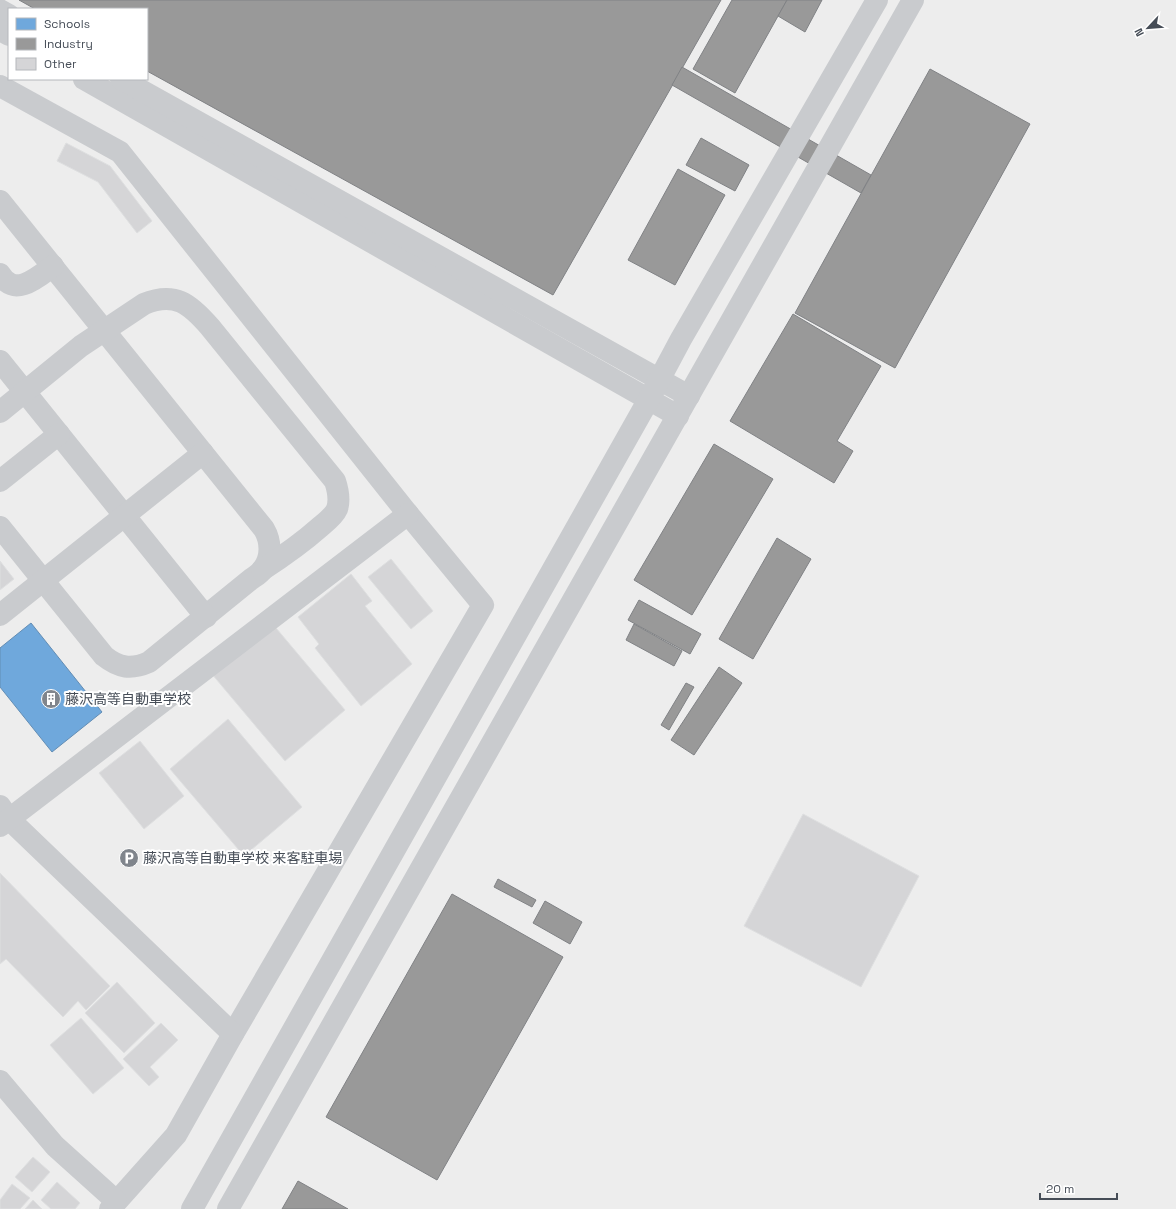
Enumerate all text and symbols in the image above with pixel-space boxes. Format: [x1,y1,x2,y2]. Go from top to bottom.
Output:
legend [8,8,148,80]
north arrow [1128,8,1168,48]
text: Schools [44,16,90,32]
text: N [1131,26,1147,39]
text: Industry [44,36,93,52]
text: Other [44,56,77,72]
building icon: 藤沢高等自動車学校 [40,688,62,710]
place label: 藤沢高等自動車学校 [65,690,191,708]
parking icon: 藤沢高等自動車学校 来客駐車場 [118,847,140,869]
place label: 藤沢高等自動車学校 来客駐車場 [143,849,343,867]
scale bar [1040,1175,1117,1201]
text: 20 m [1046,1181,1074,1197]

